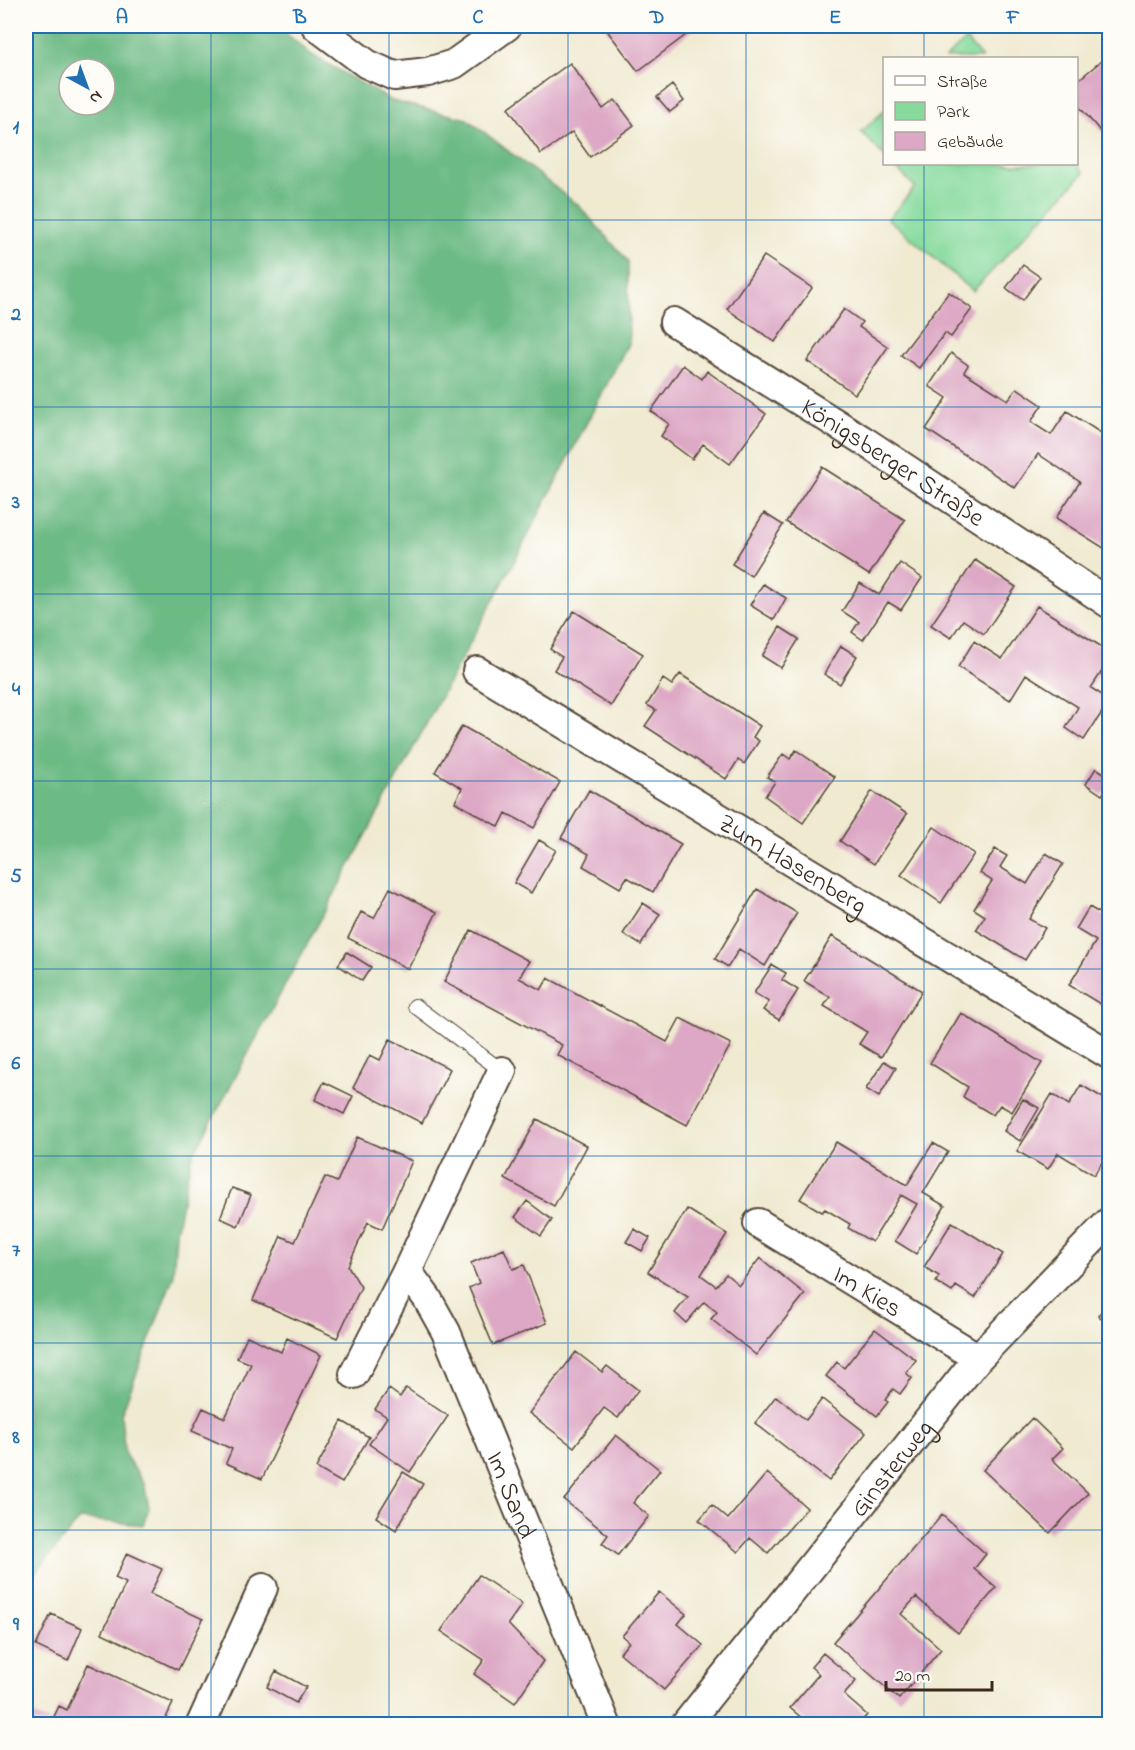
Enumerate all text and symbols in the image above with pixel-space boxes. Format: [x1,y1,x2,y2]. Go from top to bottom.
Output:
text: A [116,4,128,33]
text: B [292,4,307,33]
text: C [473,4,484,33]
text: D [649,4,664,33]
text: E [829,4,841,33]
text: F [1006,4,1020,33]
north arrow [57,57,117,117]
legend [883,57,1078,165]
text: Straße [937,70,988,96]
text: N [83,84,107,110]
text: Park [937,100,970,126]
text: 1 [13,114,20,143]
text: Gebäude [937,130,1004,156]
text: 2 [10,301,21,330]
street label: Königsberger Straße [792,390,992,538]
text: 3 [11,489,20,518]
text: 4 [12,676,21,705]
street label: Zum Hasenberg [710,806,874,925]
text: 5 [10,863,22,892]
text: 6 [12,1050,21,1079]
text: 7 [12,1237,21,1266]
street label: Im Kies [824,1257,908,1329]
street label: Ginsterweg [842,1412,944,1527]
text: 8 [11,1424,20,1453]
street label: Im Sand [475,1446,544,1545]
text: 9 [12,1611,20,1640]
scale bar [886,1654,992,1692]
text: 20 m [895,1664,930,1690]

